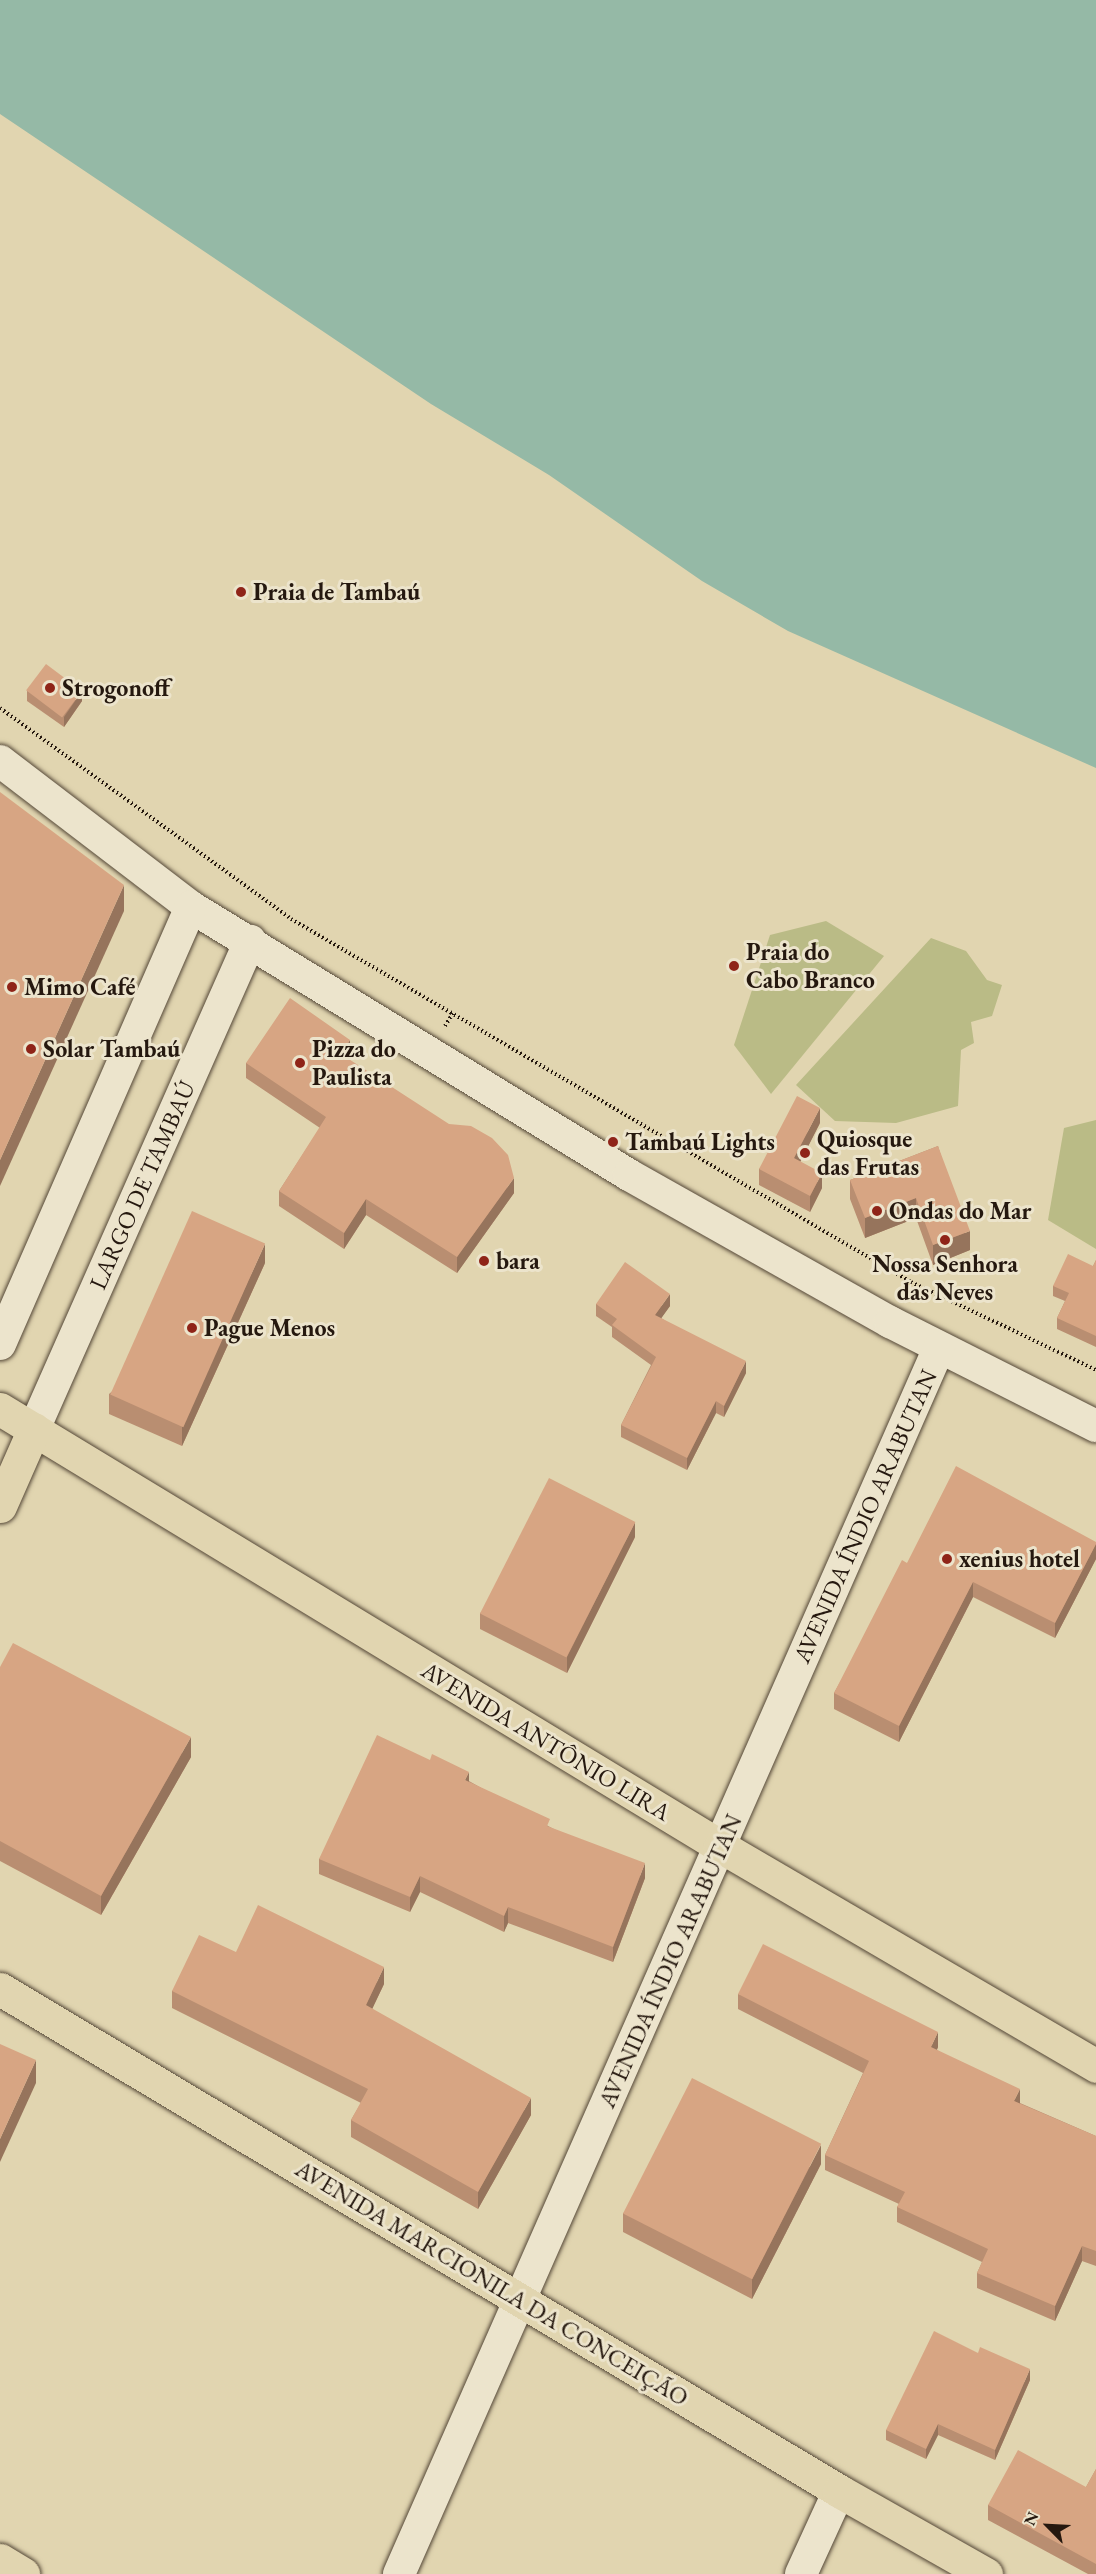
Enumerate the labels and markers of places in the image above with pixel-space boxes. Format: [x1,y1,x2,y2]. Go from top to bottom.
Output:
place label: Praia de Tambaú [253,578,420,606]
marker: Praia de Tambaú [234,585,248,599]
place label: Strogonoff [62,674,170,702]
marker: Strogonoff [43,681,57,695]
place label: Praia do Cabo Branco [746,938,875,994]
marker: Praia do Cabo Branco [727,959,741,973]
place label: Mimo Café [24,973,135,1001]
marker: Mimo Café [5,980,19,994]
place label: Solar Tambaú [43,1035,180,1063]
place label: Pizza do Paulista [312,1035,396,1091]
marker: Solar Tambaú [24,1042,38,1056]
marker: Pizza do Paulista [293,1056,307,1070]
place label: Quiosque das Frutas [817,1125,919,1181]
place label: Tambaú Lights [625,1128,775,1156]
marker: Tambaú Lights [606,1135,620,1149]
marker: Quiosque das Frutas [798,1146,812,1160]
place label: Ondas do Mar [889,1197,1032,1225]
marker: Ondas do Mar [870,1204,884,1218]
marker: Nossa Senhora das Neves [938,1233,952,1247]
place label: bara [496,1247,540,1275]
place label: Nossa Senhora das Neves [872,1250,1018,1306]
marker: bara [477,1254,491,1268]
place label: Pague Menos [204,1314,335,1342]
marker: Pague Menos [185,1321,199,1335]
place label: xenius hotel [959,1545,1080,1573]
marker: xenius hotel [940,1552,954,1566]

